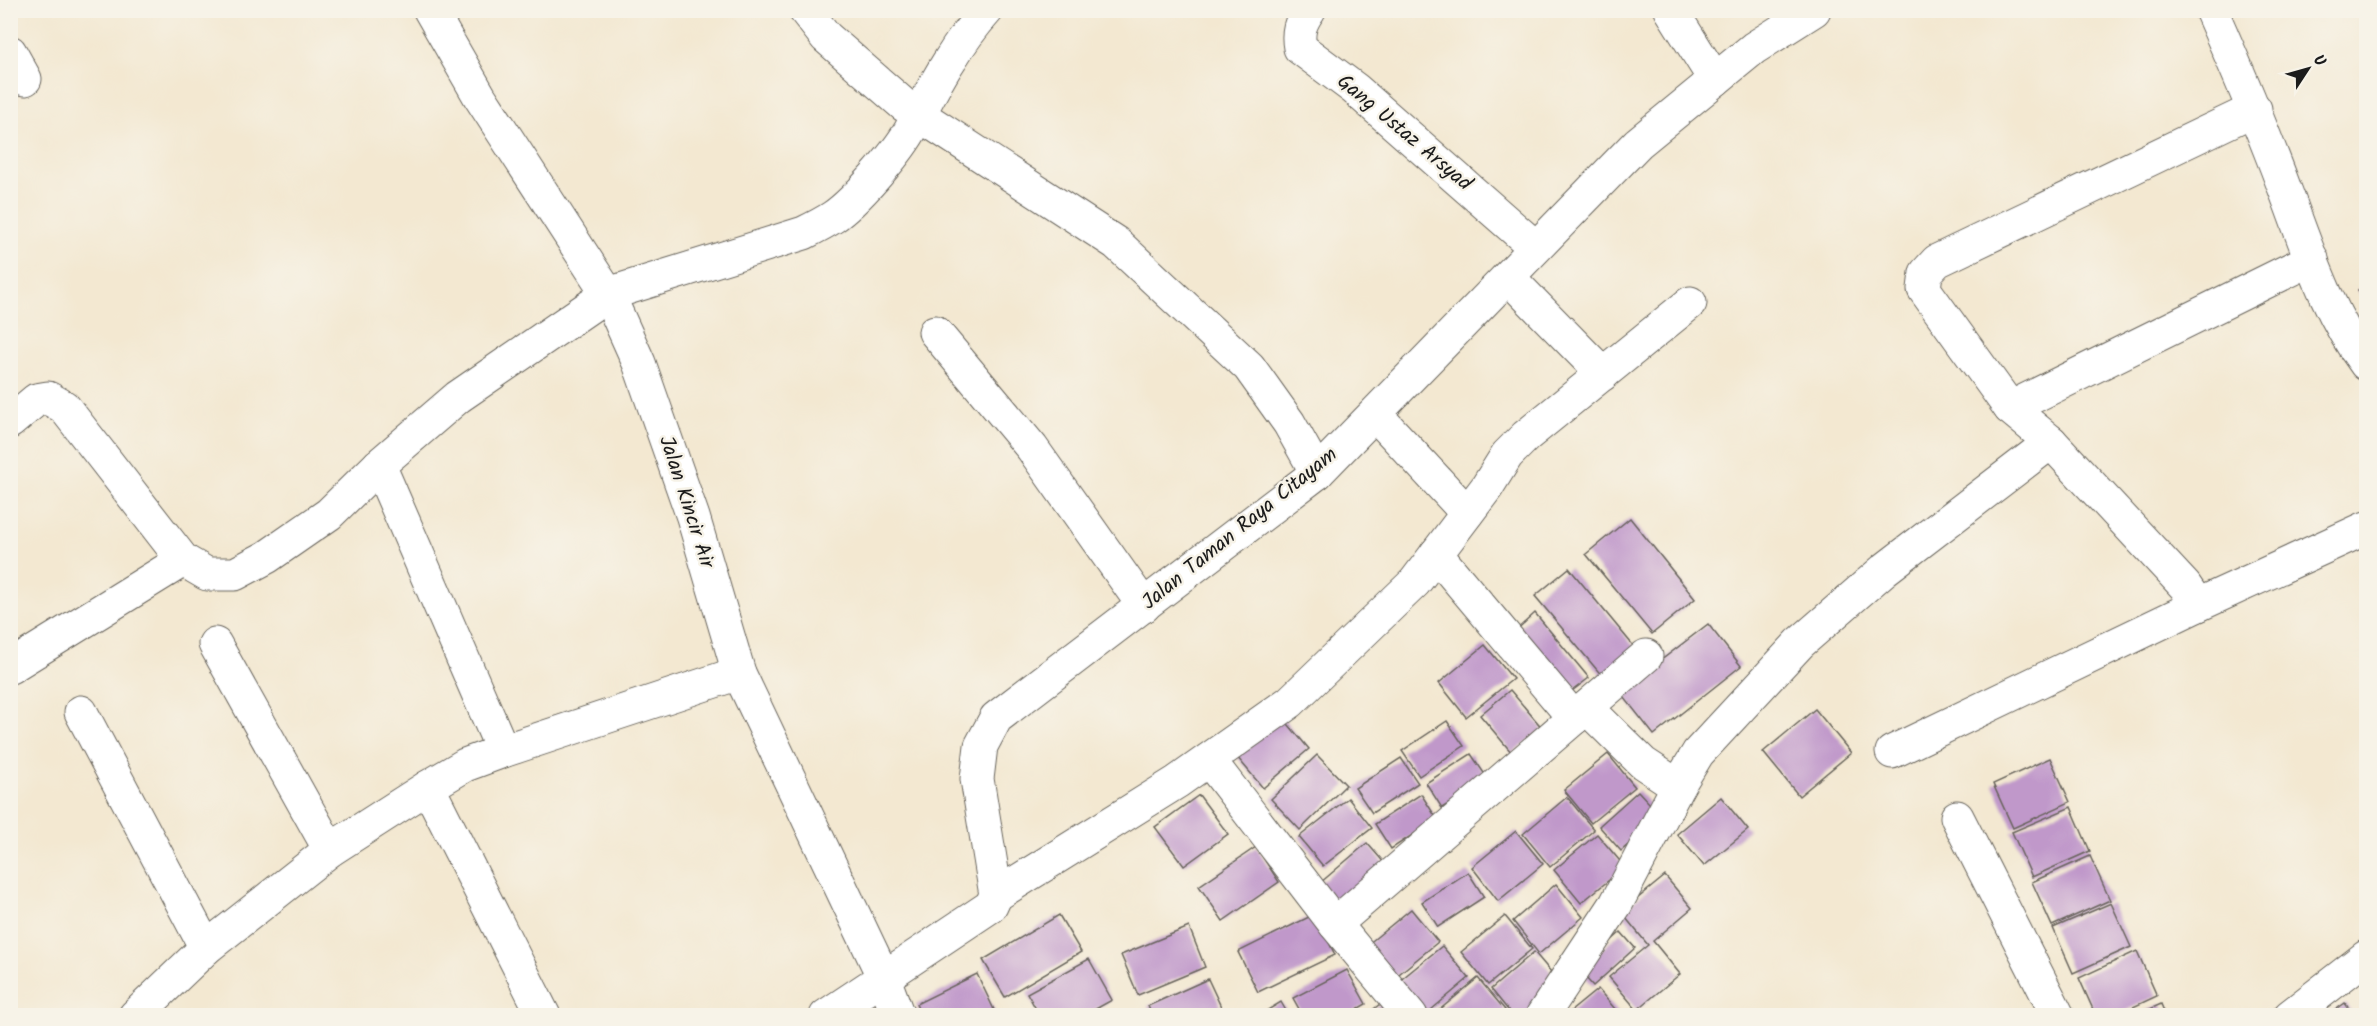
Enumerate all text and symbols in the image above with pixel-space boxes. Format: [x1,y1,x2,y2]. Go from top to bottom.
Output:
north arrow [2278,39,2338,99]
text: U [2306,50,2332,73]
street label: Gang Ustaz Arsyad [1329,66,1479,200]
street label: Jalan Kincir Air [649,432,723,573]
street label: Jalan Taman Raya Citayam [1135,439,1345,619]

